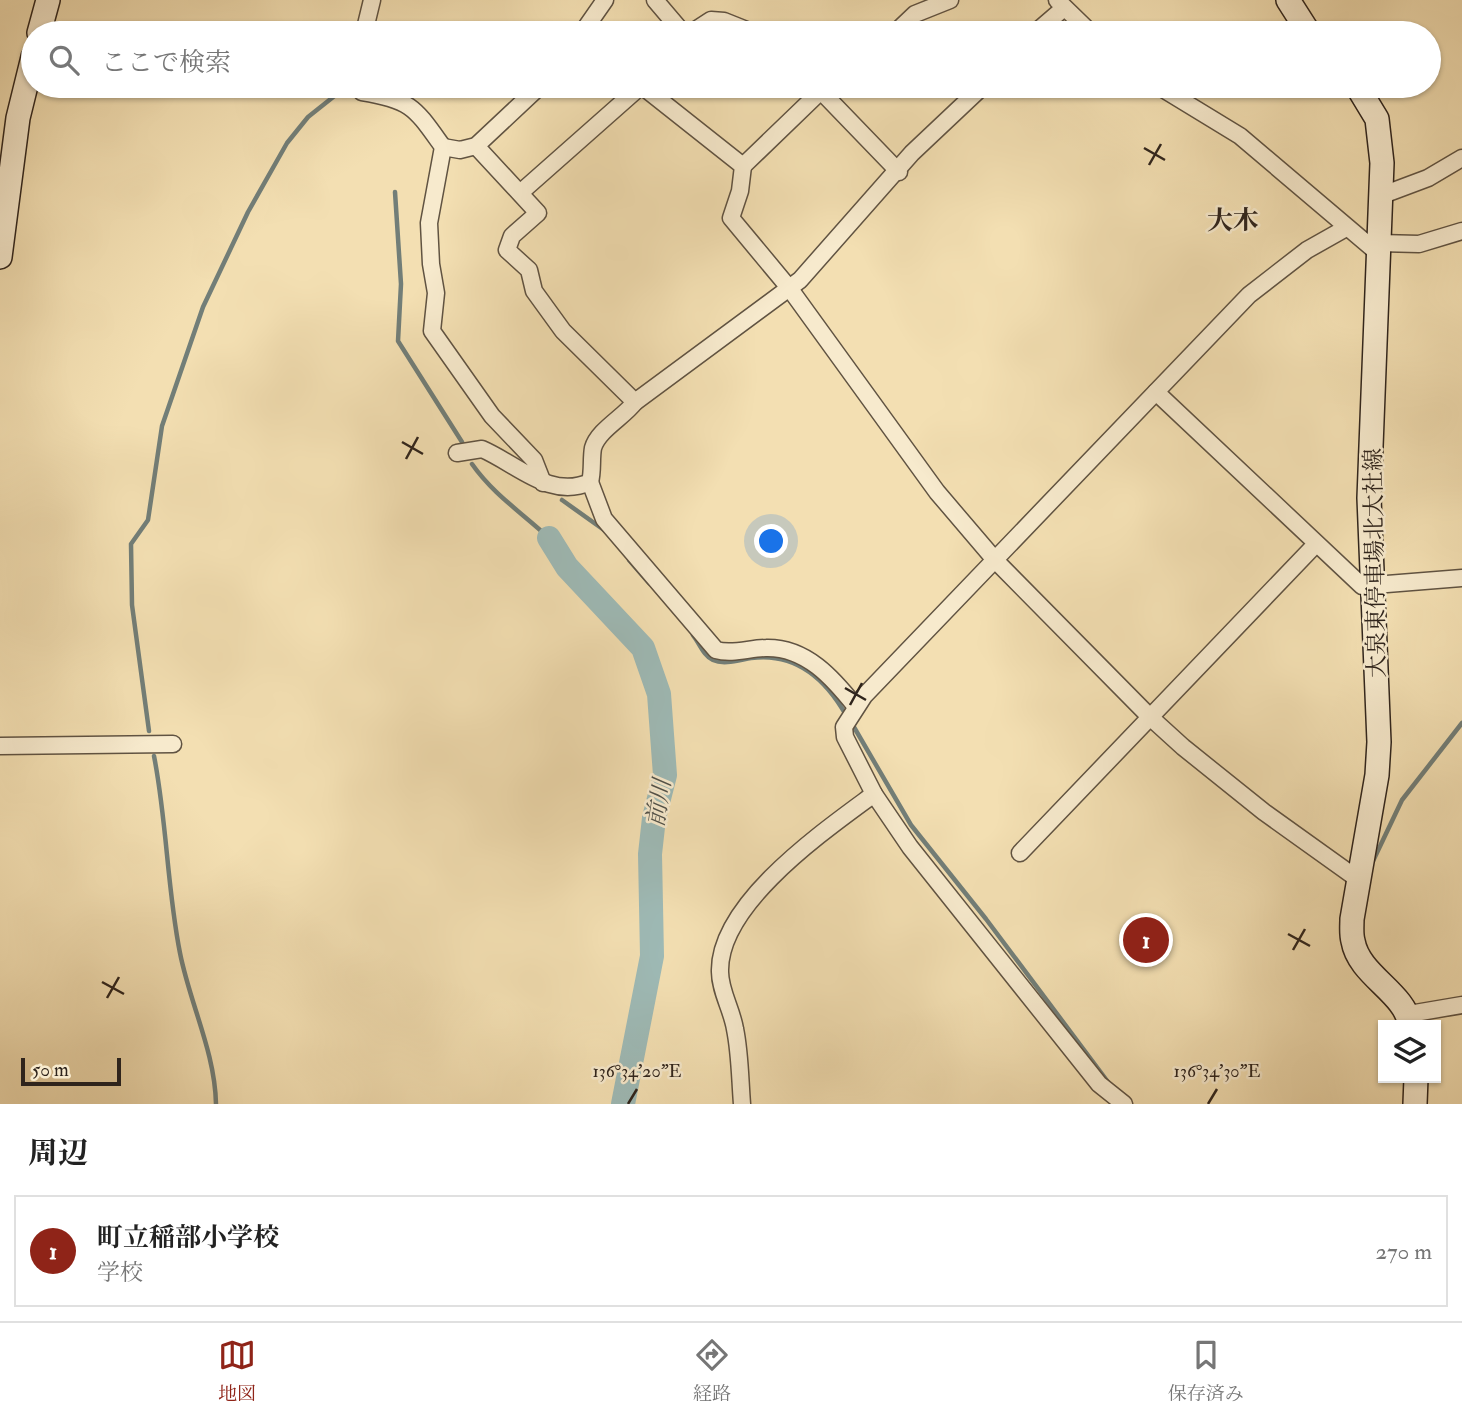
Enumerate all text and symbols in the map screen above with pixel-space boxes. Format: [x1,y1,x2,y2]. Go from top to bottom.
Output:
search box [21,21,1441,98]
icon: search [45,41,83,79]
text: ここで検索 [101,47,231,79]
district label: 大木 [1207,205,1259,237]
street label: 大泉東停車場北大社線 [1358,448,1392,678]
your location [754,524,788,558]
water label: 前川 [640,774,679,829]
pin: 1 [1123,914,1169,966]
map controls [1378,1020,1441,1083]
button: layers [1378,1020,1441,1083]
scale bar [21,1055,121,1087]
text: 50 m [32,1058,69,1082]
text: 136°34'20"E [592,1060,682,1083]
text: 136°34'30"E [1174,1060,1260,1083]
text: 周辺 [28,1135,88,1172]
text: 町立稲部小学校 [97,1222,279,1254]
text: 1 [49,1237,57,1266]
text: 270 m [1375,1237,1432,1266]
text: 学校 [97,1258,143,1287]
tab: 地図 [218,1336,256,1406]
tab: 経路 [693,1336,731,1406]
tab: 保存済み [1168,1336,1244,1406]

